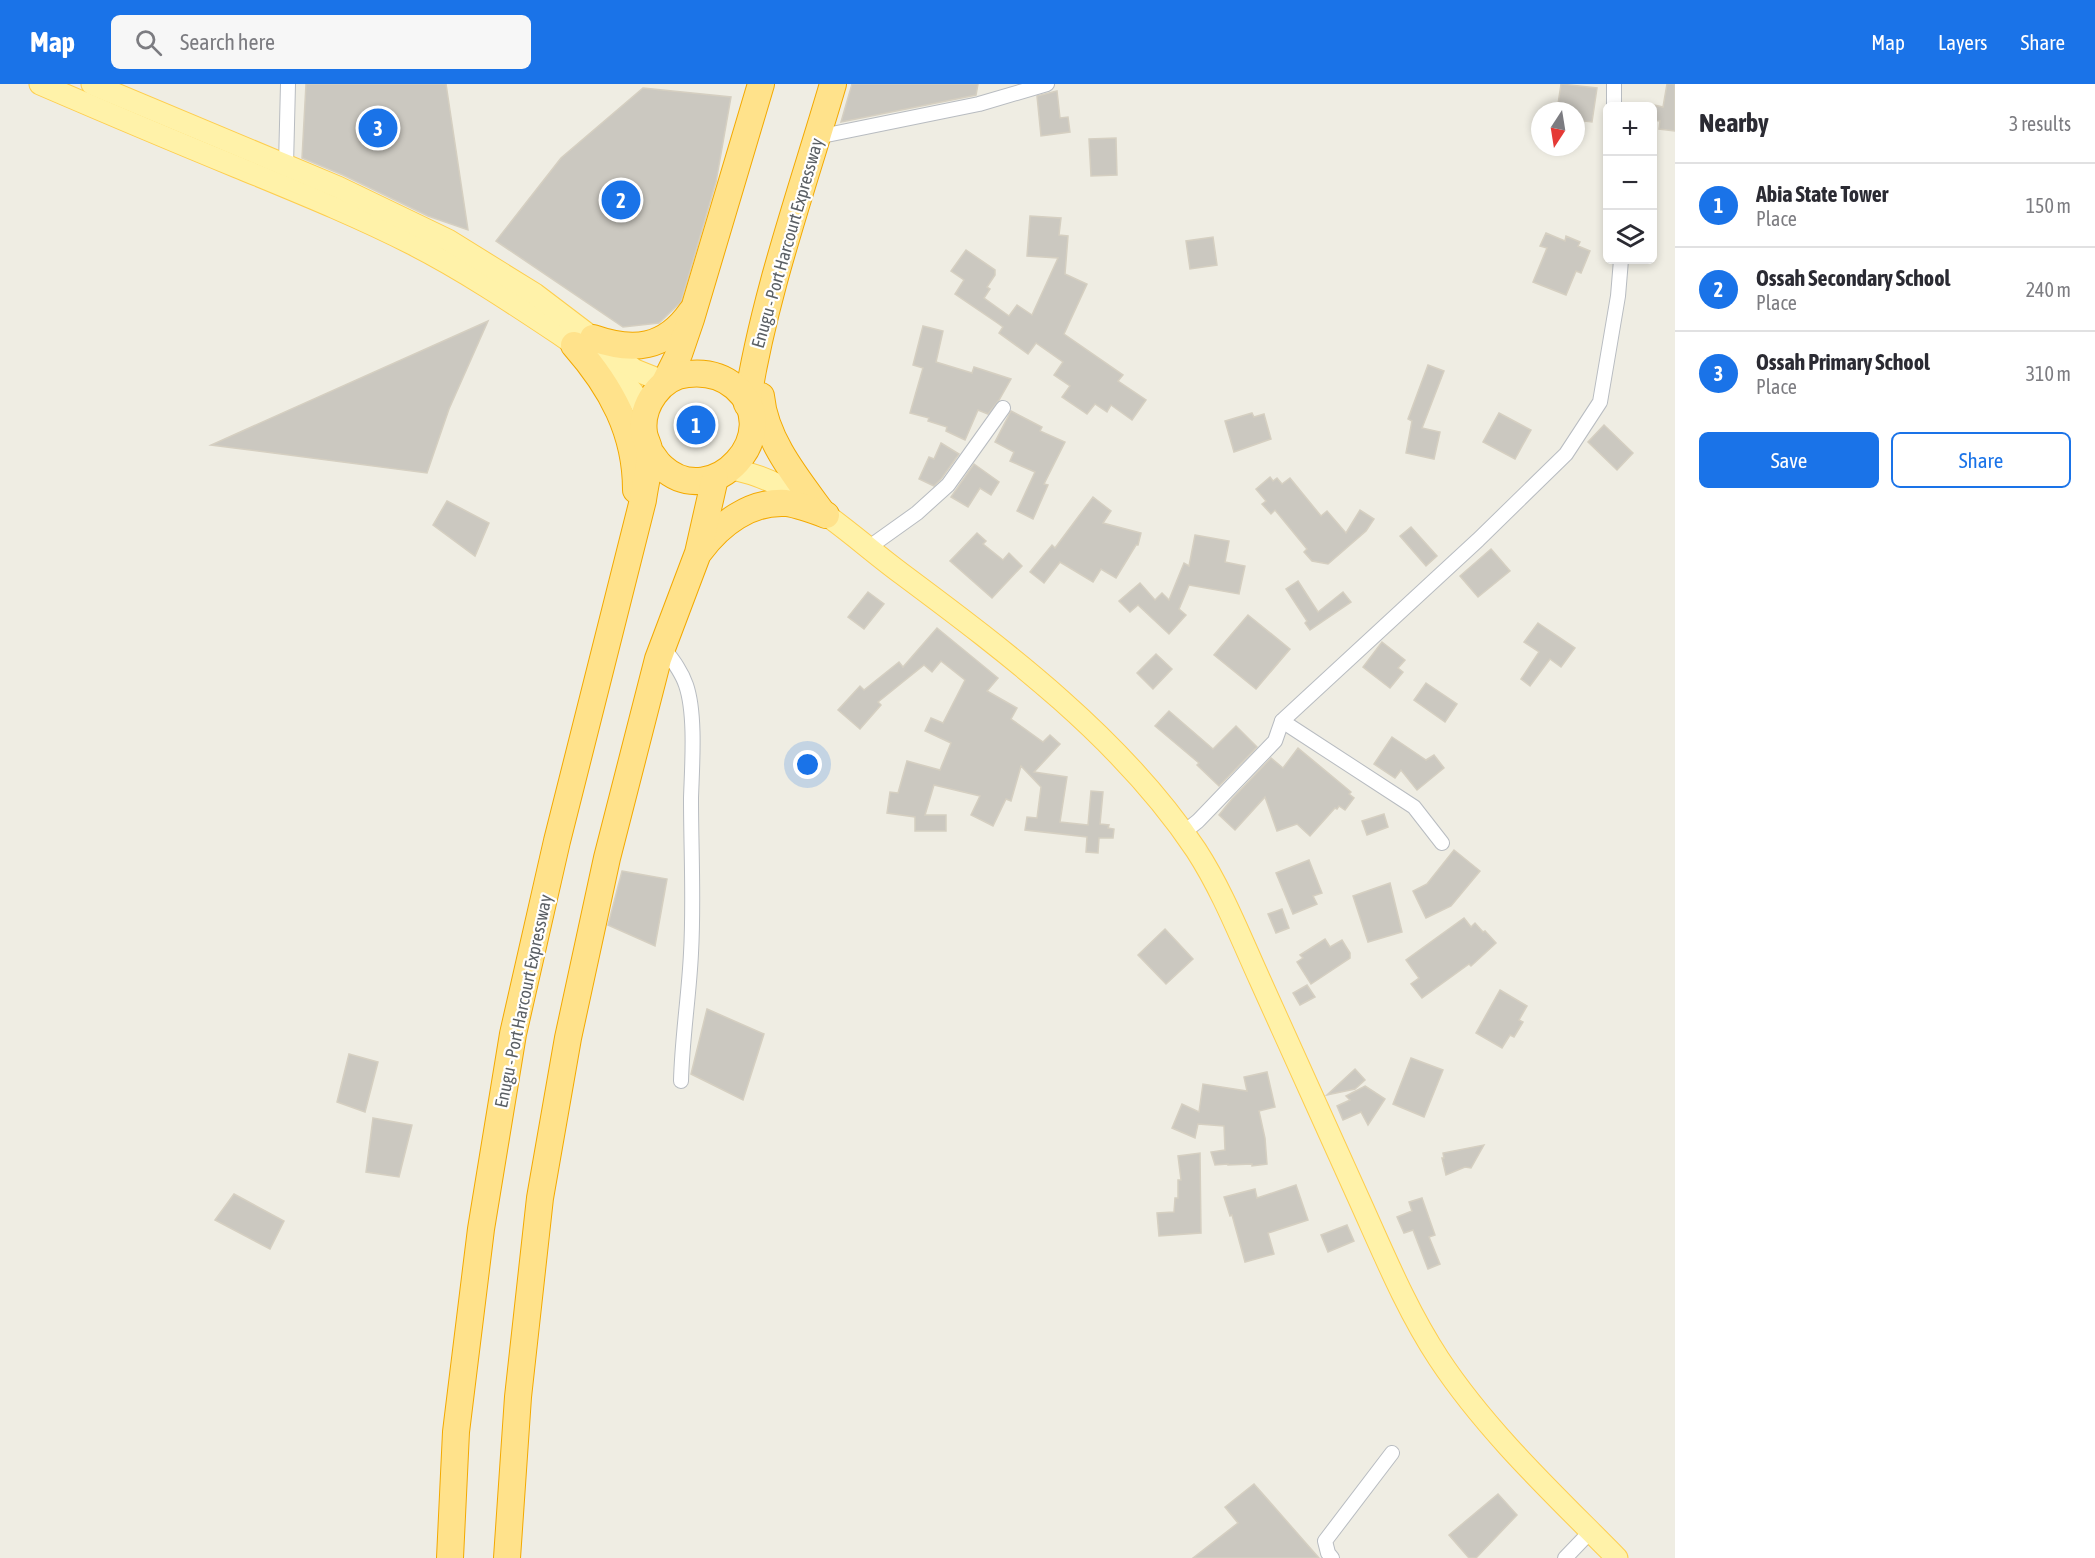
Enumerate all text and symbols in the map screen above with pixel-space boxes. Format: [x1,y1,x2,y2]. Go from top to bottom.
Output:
search box [111,15,531,69]
text: Map [30,26,75,58]
icon: search [132,26,165,59]
text: Search here [180,29,275,55]
text: Map [1871,30,1905,54]
text: Layers [1938,30,1988,54]
text: Share [2021,30,2065,54]
north arrow [1531,102,1585,156]
map controls [1603,102,1657,264]
button: + [1603,102,1657,156]
pin: 3 [358,106,398,150]
text: Nearby [1699,108,1769,138]
text: 3 results [2009,112,2071,135]
street label: Enugu - Port Harcourt Expressway [747,136,827,350]
button: − [1603,156,1657,210]
pin: 2 [602,178,640,222]
text: Abia State Tower [1756,181,1888,207]
text: 1 [1714,194,1723,217]
text: 150 m [2026,194,2071,217]
text: Place [1756,207,1797,230]
button: layers [1603,210,1657,264]
text: Ossah Secondary School [1756,265,1950,291]
text: 2 [1714,278,1723,301]
text: 240 m [2026,278,2071,301]
text: Place [1756,291,1797,314]
text: Ossah Primary School [1756,349,1930,375]
text: 3 [1714,362,1723,385]
text: 310 m [2026,362,2071,385]
text: Place [1756,375,1797,398]
pin: 1 [676,402,716,448]
button: Save [1699,432,1879,488]
button: Share [1891,432,2071,488]
your location [793,750,822,779]
street label: Enugu - Port Harcourt Expressway [490,892,556,1110]

